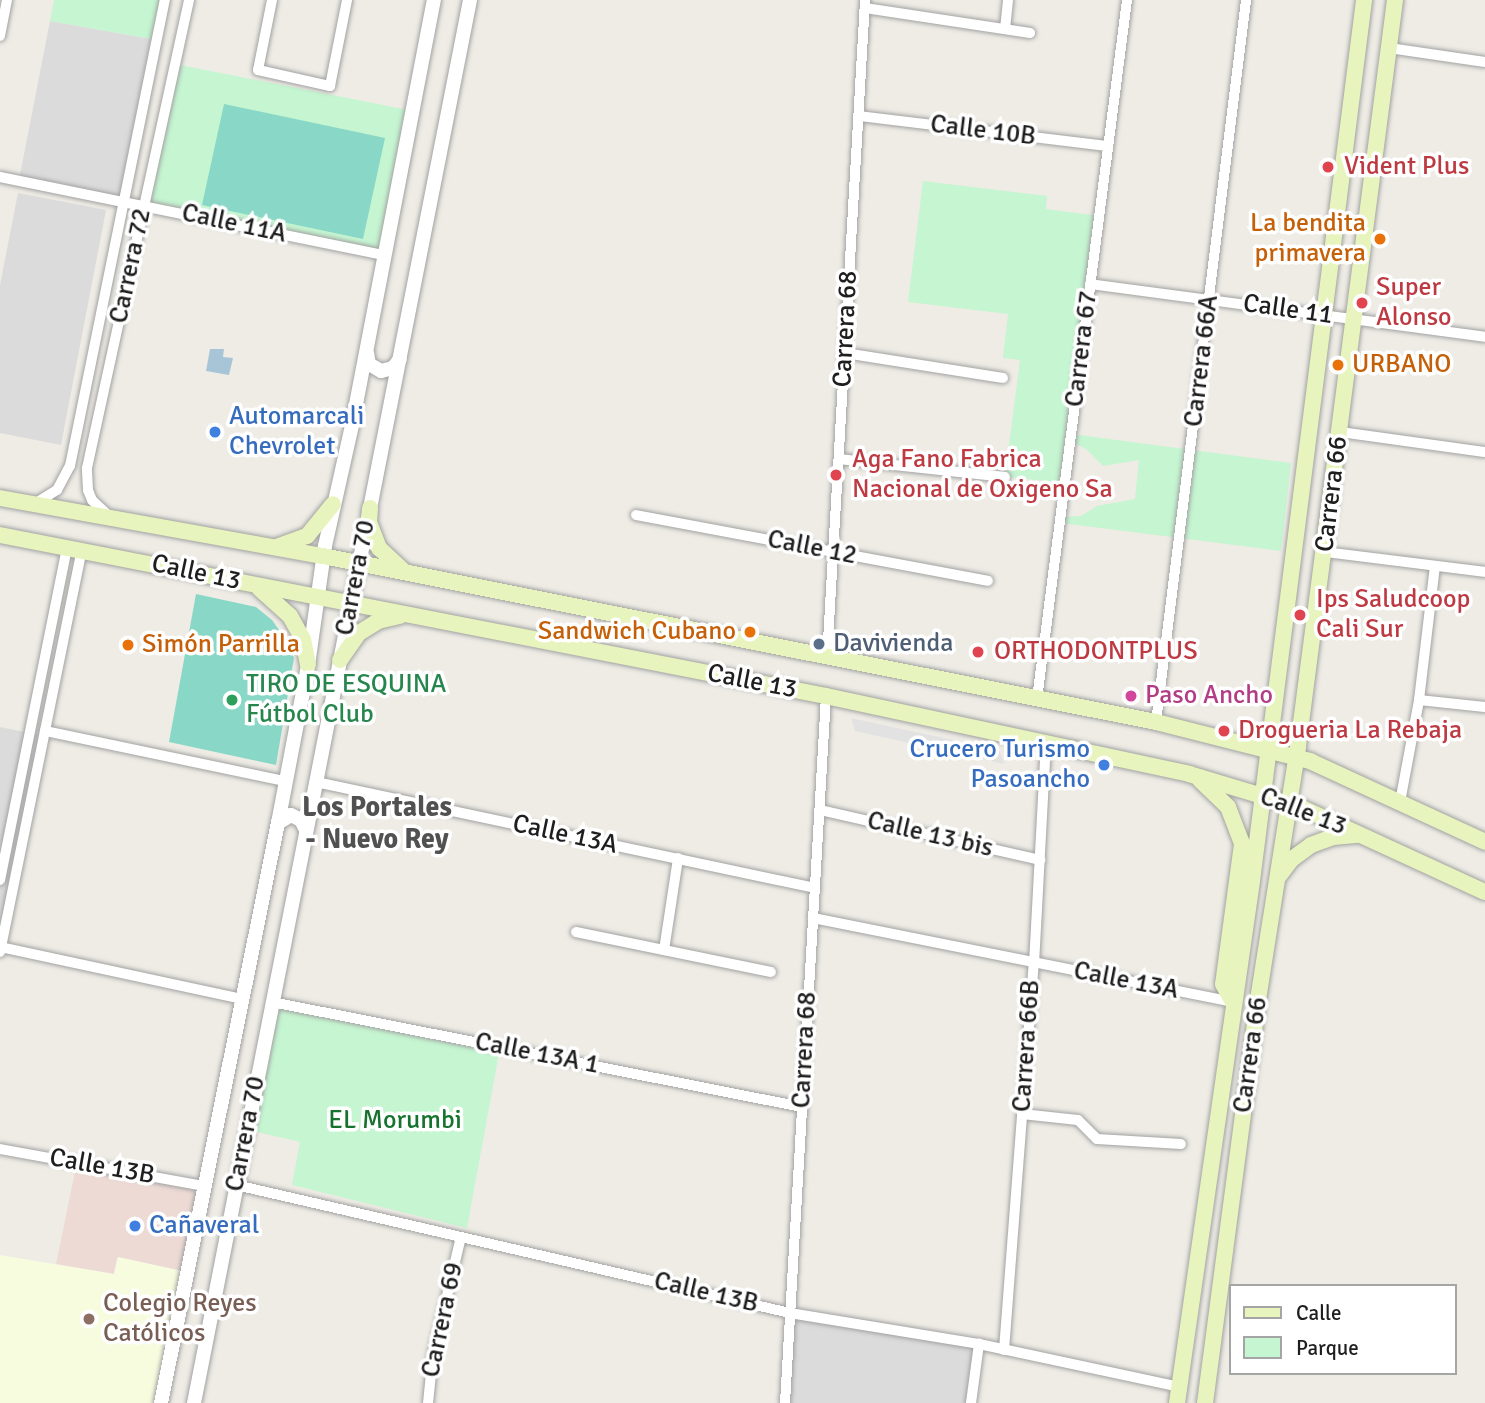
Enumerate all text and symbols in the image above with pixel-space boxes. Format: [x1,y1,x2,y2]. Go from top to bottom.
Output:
street label: Calle 10B [929,109,1037,153]
place label: Vident Plus [1344,151,1469,183]
marker: Vident Plus [1318,157,1338,177]
street label: Calle 11A [179,198,289,250]
street label: Carrera 72 [104,206,158,326]
place label: La bendita primavera [1250,208,1366,270]
marker: La bendita primavera [1372,231,1388,247]
street label: Carrera 68 [827,270,865,388]
place label: Super Alonso [1376,272,1452,334]
street label: Calle 11 [1241,288,1335,332]
street label: Carrera 67 [1059,289,1105,409]
street label: Carrera 66A [1178,293,1226,429]
marker: Super Alonso [1354,295,1370,311]
place label: URBANO [1352,349,1451,381]
marker: URBANO [1330,357,1346,373]
place label: Automarcali Chevrolet [229,401,364,462]
marker: Automarcali Chevrolet [207,424,223,440]
street label: Carrera 66 [1309,434,1355,554]
place label: Aga Fano Fabrica Nacional de Oxigeno Sa [852,444,1113,505]
marker: Aga Fano Fabrica Nacional de Oxigeno Sa [826,465,846,485]
street label: Carrera 70 [330,518,382,638]
street label: Calle 12 [765,524,859,572]
street label: Calle 13 [149,548,243,598]
place label: Ips Saludcoop Cali Sur [1316,584,1470,646]
marker: Ips Saludcoop Cali Sur [1290,605,1310,625]
place label: Sandwich Cubano [538,616,736,648]
marker: Sandwich Cubano [742,624,758,640]
place label: Davivienda [833,628,953,660]
place label: Simón Parrilla [142,629,300,661]
marker: Davivienda [811,636,827,652]
place label: ORTHODONTPLUS [994,636,1198,668]
marker: Simón Parrilla [120,637,136,653]
marker: ORTHODONTPLUS [968,642,988,662]
street label: Calle 13 [705,658,799,706]
place label: TIRO DE ESQUINA Fútbol Club [246,669,446,730]
place label: Paso Ancho [1145,680,1273,712]
marker: Paso Ancho [1123,688,1139,704]
marker: TIRO DE ESQUINA Fútbol Club [224,692,240,708]
place label: Drogueria La Rebaja [1238,715,1462,747]
marker: Drogueria La Rebaja [1216,723,1232,739]
place label: Crucero Turismo Pasoancho [910,734,1090,796]
marker: Crucero Turismo Pasoancho [1096,757,1112,773]
street label: Calle 13 [1255,781,1351,843]
district label: Los Portales - Nuevo Rey [302,790,452,856]
street label: Calle 13 bis [864,805,996,865]
street label: Calle 13A [510,809,620,861]
street label: Calle 13A [1071,956,1181,1006]
street label: Carrera 66B [1007,979,1047,1113]
street label: Carrera 68 [786,991,824,1109]
street label: Carrera 66 [1227,995,1275,1115]
street label: Calle 13A 1 [472,1027,602,1081]
street label: Carrera 70 [220,1074,272,1194]
park label: EL Morumbi [328,1105,462,1137]
street label: Calle 13B [47,1142,157,1192]
place label: Cañaveral [149,1210,259,1242]
marker: Cañaveral [127,1218,143,1234]
street label: Carrera 69 [416,1260,470,1380]
street label: Calle 13B [651,1266,761,1320]
legend [1230,1284,1457,1375]
place label: Colegio Reyes Católicos [103,1288,257,1350]
text: Calle [1296,1300,1342,1326]
marker: Colegio Reyes Católicos [81,1311,97,1327]
text: Parque [1296,1335,1359,1361]

